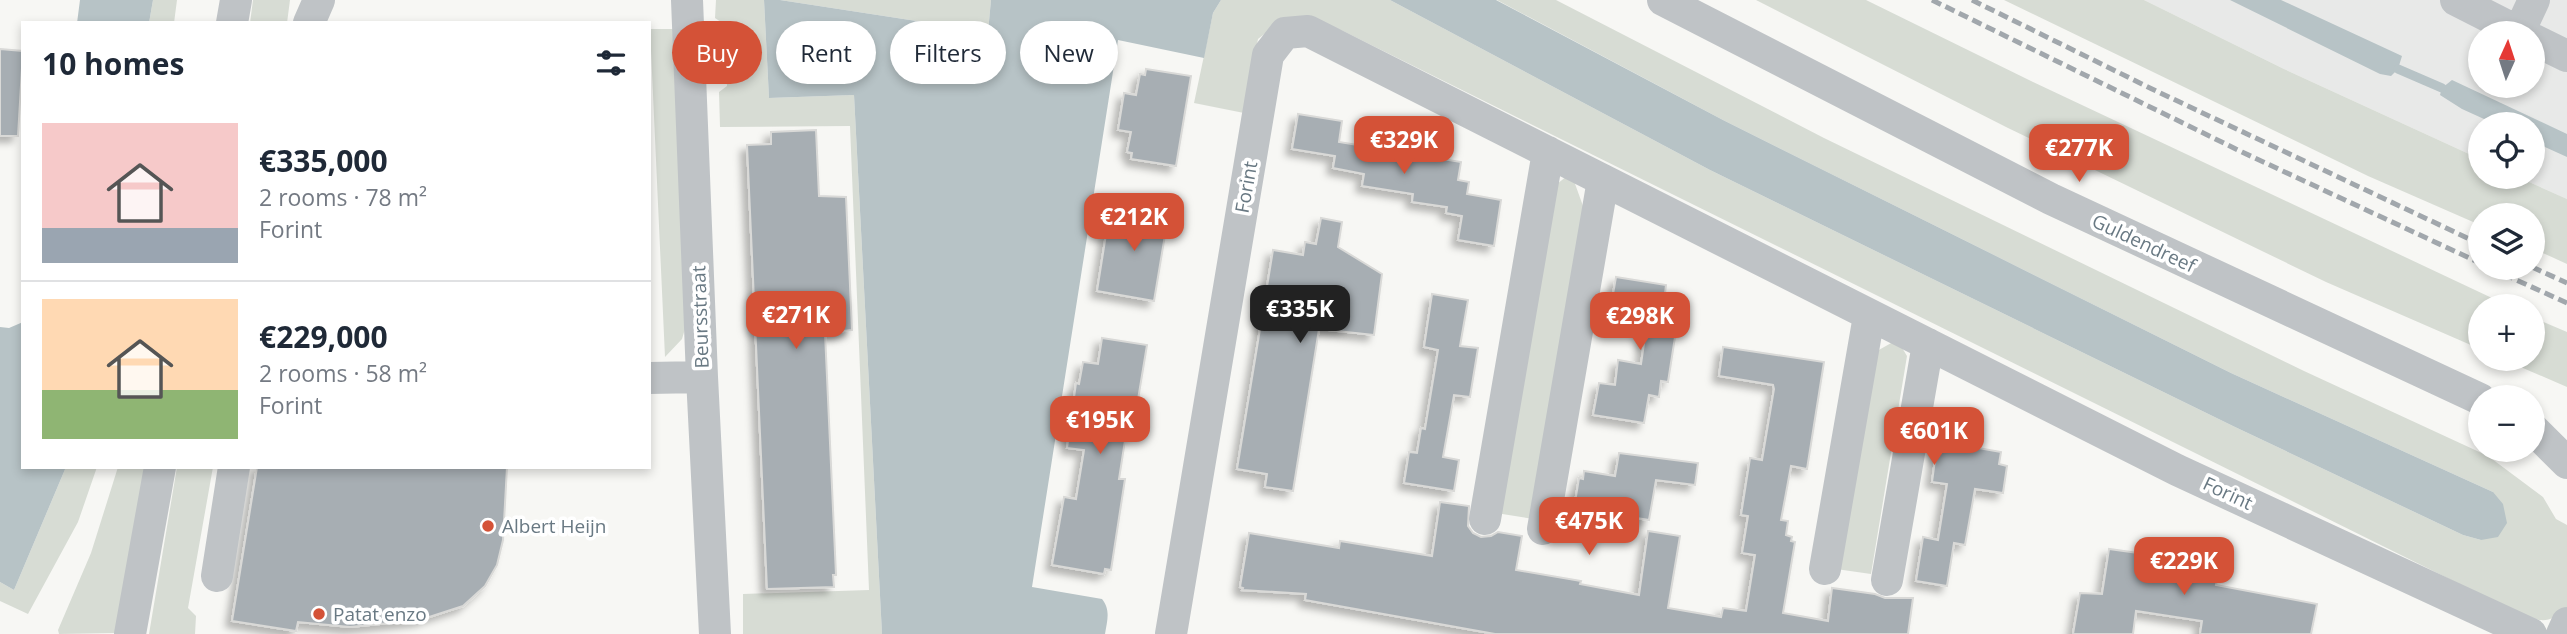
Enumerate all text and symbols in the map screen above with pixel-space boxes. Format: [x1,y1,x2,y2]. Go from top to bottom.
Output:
chip: Buy [672,21,762,84]
chip: Rent [776,21,876,84]
chip: Filters [890,21,1006,84]
chip: New [1020,21,1118,84]
north arrow [2468,21,2544,98]
map controls [2468,21,2545,462]
text: 10 homes [42,43,185,84]
icon: filters [592,44,630,82]
button: locate [2468,112,2545,189]
pin: €329K [1355,116,1453,176]
text: €329K [1370,123,1438,155]
pin: €277K [2030,124,2128,184]
text: €277K [2045,131,2113,163]
text: €335,000 [259,140,388,181]
icon: home [98,151,182,235]
street label: Forint [1229,159,1263,215]
text: 2 rooms · 78 m² [259,181,427,213]
pin: €212K [1085,194,1183,253]
text: €212K [1100,200,1168,232]
button: layers [2468,203,2545,280]
street label: Guldendreef [2088,208,2201,279]
text: Forint [259,213,322,245]
street label: Beursstraat [685,265,715,369]
pin: €335K [1251,286,1349,345]
pin: €271K [747,292,845,351]
text: €335K [1266,292,1334,324]
pin: €298K [1591,292,1689,352]
button: + [2468,294,2545,371]
text: €271K [762,298,830,330]
text: €298K [1606,299,1674,331]
text: €229,000 [259,316,388,357]
icon: home [98,327,182,411]
text: 2 rooms · 58 m² [259,357,427,389]
button: − [2468,385,2545,462]
text: Forint [259,389,322,421]
pin: €195K [1051,396,1149,456]
text: €195K [1066,403,1134,435]
pin: €601K [1885,407,1983,467]
text: €601K [1900,414,1968,446]
street label: Forint [2199,470,2257,516]
pin: €475K [1540,498,1638,557]
text: €475K [1555,504,1623,536]
place label: Albert Heijn [502,513,607,539]
marker: Albert Heijn [480,518,496,534]
pin: €229K [2135,538,2233,597]
text: €229K [2150,544,2218,576]
place label: Patat enzo [333,601,427,627]
marker: Patat enzo [311,606,327,622]

